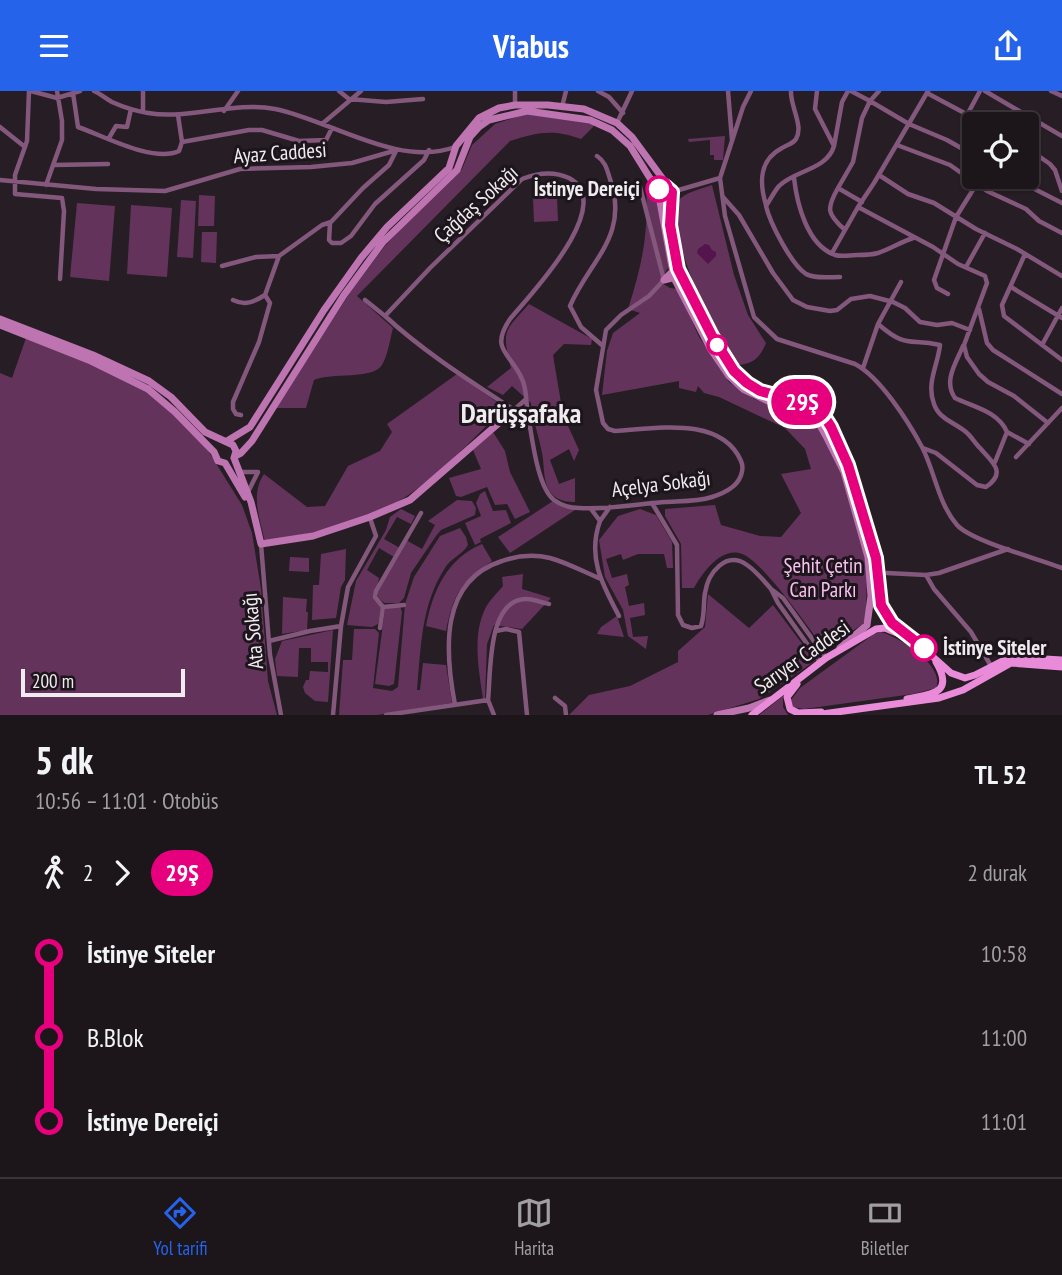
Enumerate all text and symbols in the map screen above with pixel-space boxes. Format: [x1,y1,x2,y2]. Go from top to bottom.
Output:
text: Viabus [493,25,569,67]
icon: menu [35,27,73,65]
icon: share [989,27,1027,65]
map controls [962,112,1039,189]
button: locate [962,112,1039,189]
street label: Ayaz Caddesi [232,136,327,169]
street label: Çağdaş Sokağı [428,159,523,248]
place label: İstinye Dereiçi [534,175,640,202]
marker: İstinye Dereiçi [646,176,672,202]
unlabelled marker [707,335,727,355]
line badge: 29Ş [762,379,842,425]
text: 29Ş [785,386,819,417]
district label: Darüşşafaka [461,394,581,431]
street label: Açelya Sokağı [610,464,712,503]
park label: Şehit Çetin Can Parkı [784,552,862,603]
street label: Ata Sokağı [236,592,269,670]
street label: Sarıyer Caddesi [749,614,855,699]
place label: İstinye Siteler [943,634,1047,661]
marker: İstinye Siteler [911,635,937,661]
scale bar [21,666,186,698]
text: 200 m [32,669,74,693]
text: 5 dk [35,735,94,784]
text: TL 52 [975,758,1027,791]
text: 10:56 – 11:01 · Otobüs [35,786,219,815]
icon: walk [35,854,73,892]
icon: forward [103,854,141,892]
text: 29Ş [165,857,199,888]
text: 2 [83,858,93,887]
text: 2 durak [967,858,1027,887]
text: İstinye Siteler [87,937,215,970]
text: 10:58 [981,939,1027,968]
text: B.Blok [87,1021,144,1054]
text: 11:00 [981,1023,1027,1052]
text: İstinye Dereiçi [87,1105,219,1138]
text: 11:01 [981,1107,1027,1136]
tab: Yol tarifi [153,1194,208,1260]
tab: Harita [514,1194,554,1260]
tab: Biletler [861,1194,909,1260]

